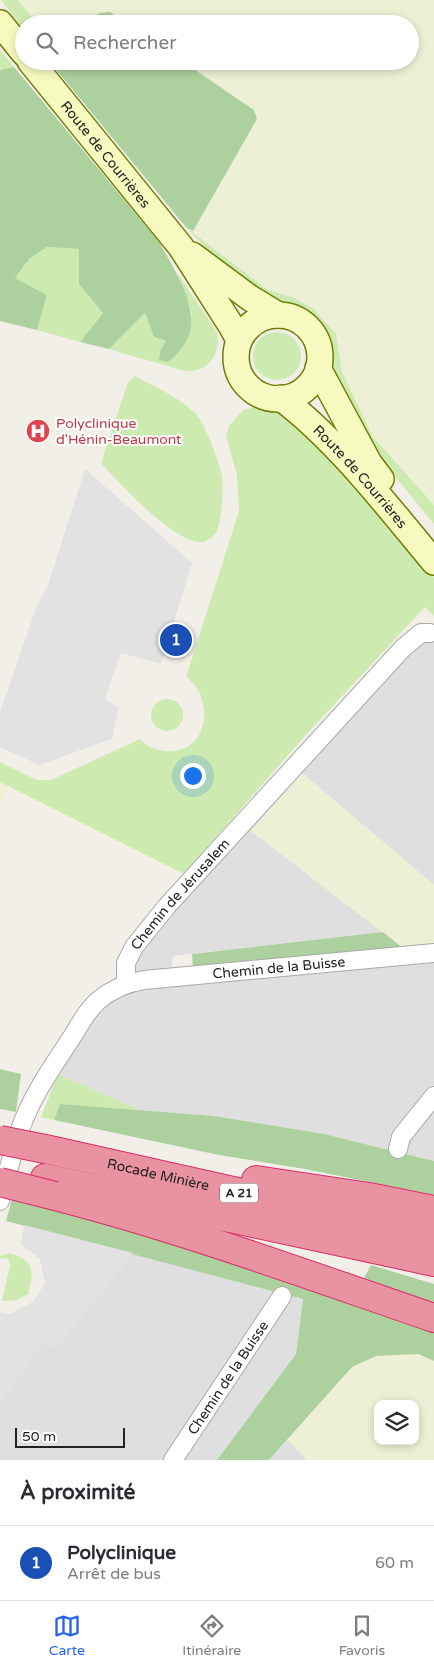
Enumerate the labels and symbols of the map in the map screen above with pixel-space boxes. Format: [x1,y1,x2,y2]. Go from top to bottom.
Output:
street label: Route de Courrières [57,97,154,211]
place label: Polyclinique d'Hénin-Beaumont [56,415,182,448]
hospital icon: Polyclinique d'Hénin-Beaumont [25,418,51,444]
street label: Route de Courrières [310,421,411,532]
pin: 1 [160,621,192,659]
your location [180,763,206,789]
street label: Chemin de Jérusalem [127,835,233,953]
street label: Chemin de la Buisse [212,953,346,982]
street label: Rocade Minière [106,1155,211,1194]
road number: A 21 [220,1184,258,1202]
street label: Chemin de la Buisse [184,1317,272,1438]
scale bar [15,1425,125,1448]

